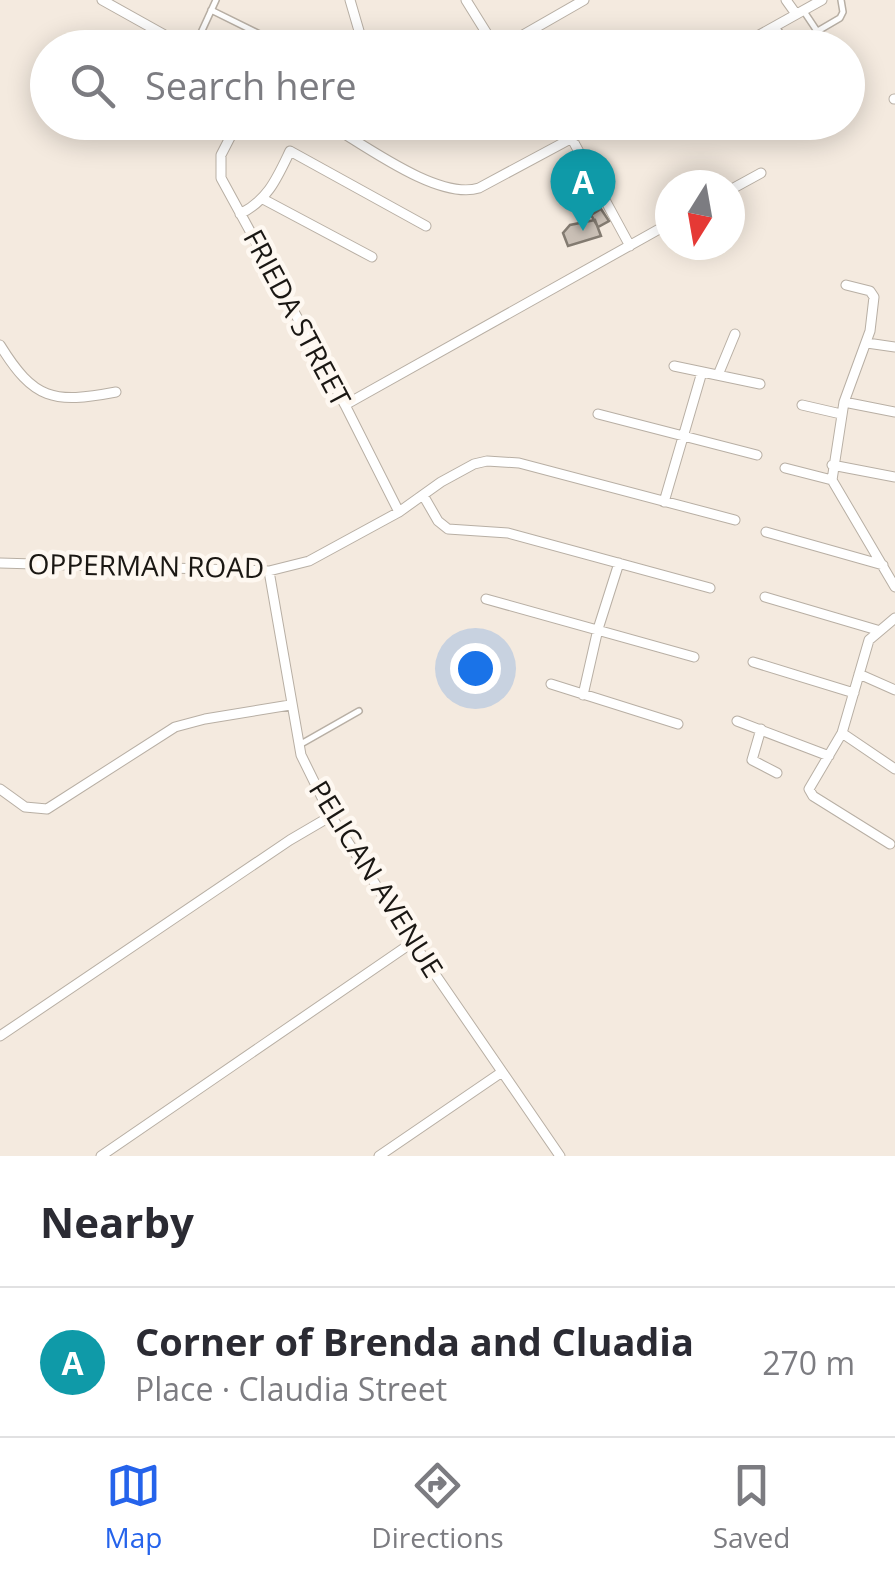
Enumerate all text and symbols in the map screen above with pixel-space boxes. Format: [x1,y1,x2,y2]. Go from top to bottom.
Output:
search box [30,30,865,140]
icon: search [65,58,120,113]
text: Search here [145,59,357,111]
pin: A [550,148,616,231]
north arrow [655,170,745,260]
street label: FRIEDA STREET [235,223,361,413]
street label: OPPERMAN ROAD [27,544,265,586]
your location [450,643,501,694]
street label: PELICAN AVENUE [301,773,453,984]
text: Nearby [40,1193,194,1250]
text: Corner of Brenda and Cluadia [135,1315,694,1367]
text: A [61,1341,84,1384]
text: 270 m [762,1341,855,1384]
text: Place · Claudia Street [135,1367,447,1410]
tab: Map [104,1458,162,1556]
tab: Directions [371,1458,504,1556]
tab: Saved [713,1458,790,1556]

